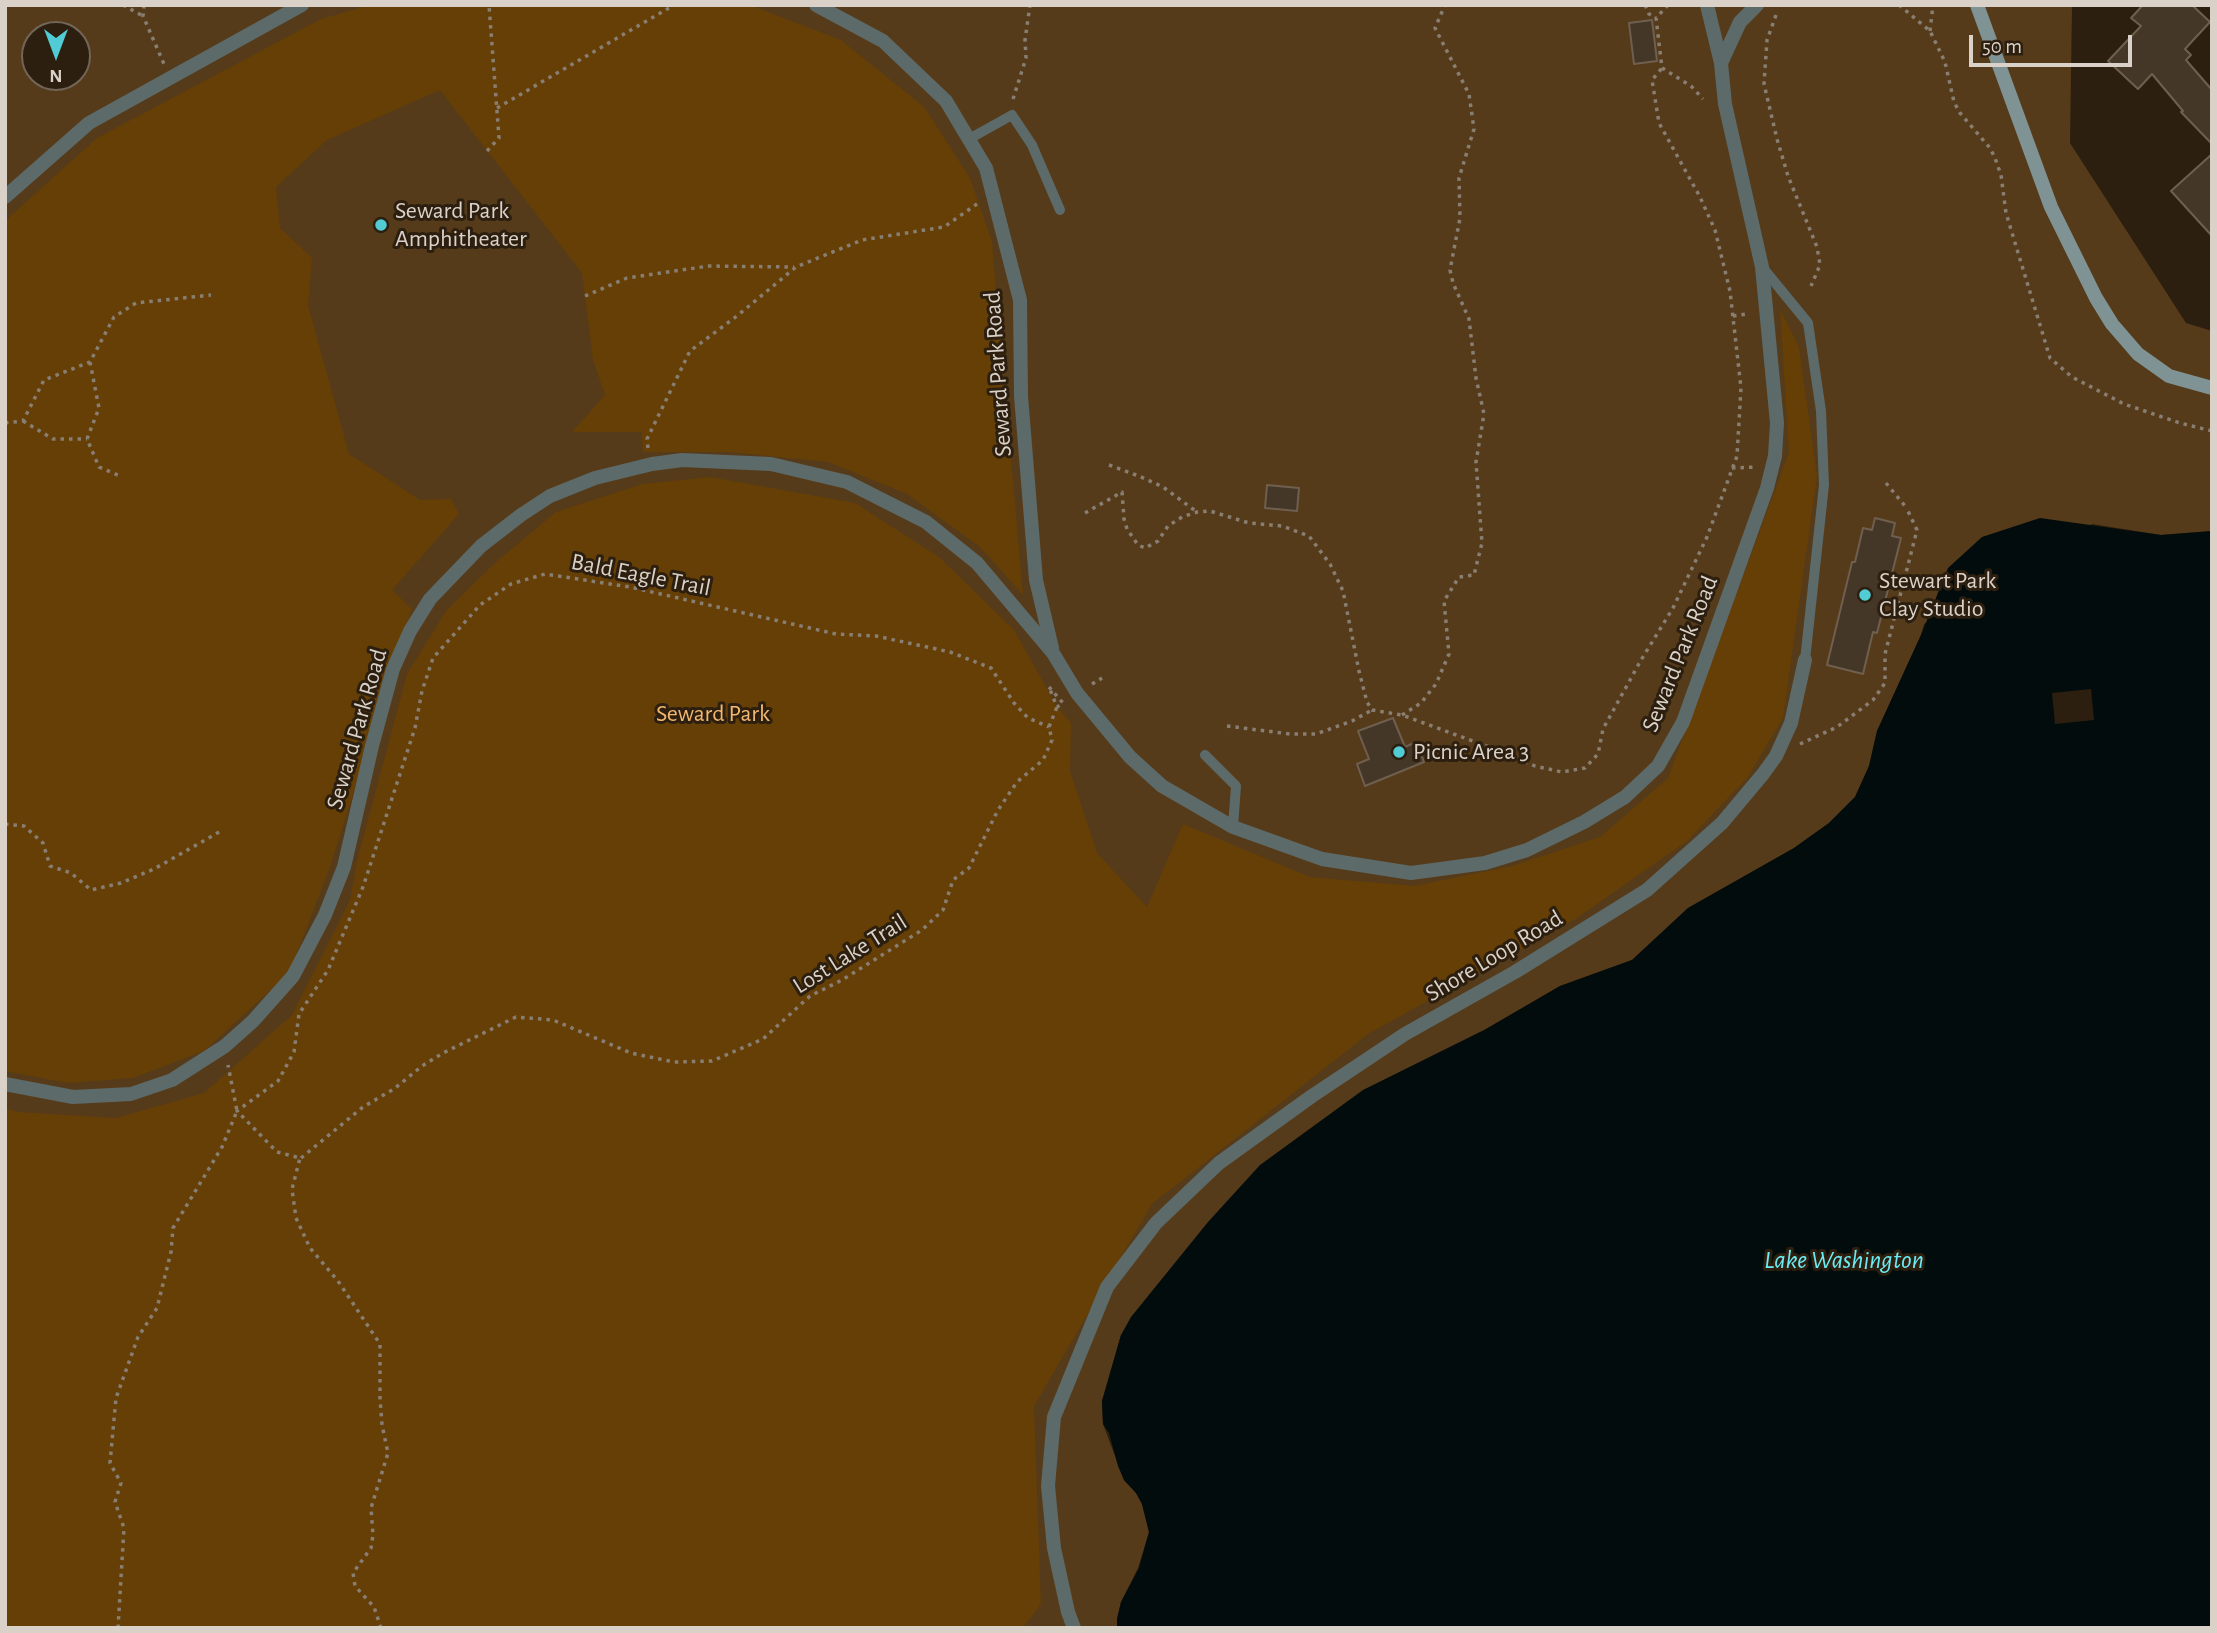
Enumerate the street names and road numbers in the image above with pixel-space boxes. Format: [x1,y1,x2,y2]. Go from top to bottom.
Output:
street label: Seward Park Road [978,290,1018,458]
street label: Bald Eagle Trail [569,547,713,603]
street label: Seward Park Road [1636,572,1724,736]
street label: Seward Park Road [320,645,394,813]
street label: Shore Loop Road [1420,904,1568,1008]
street label: Lost Lake Trail [788,908,912,1000]

